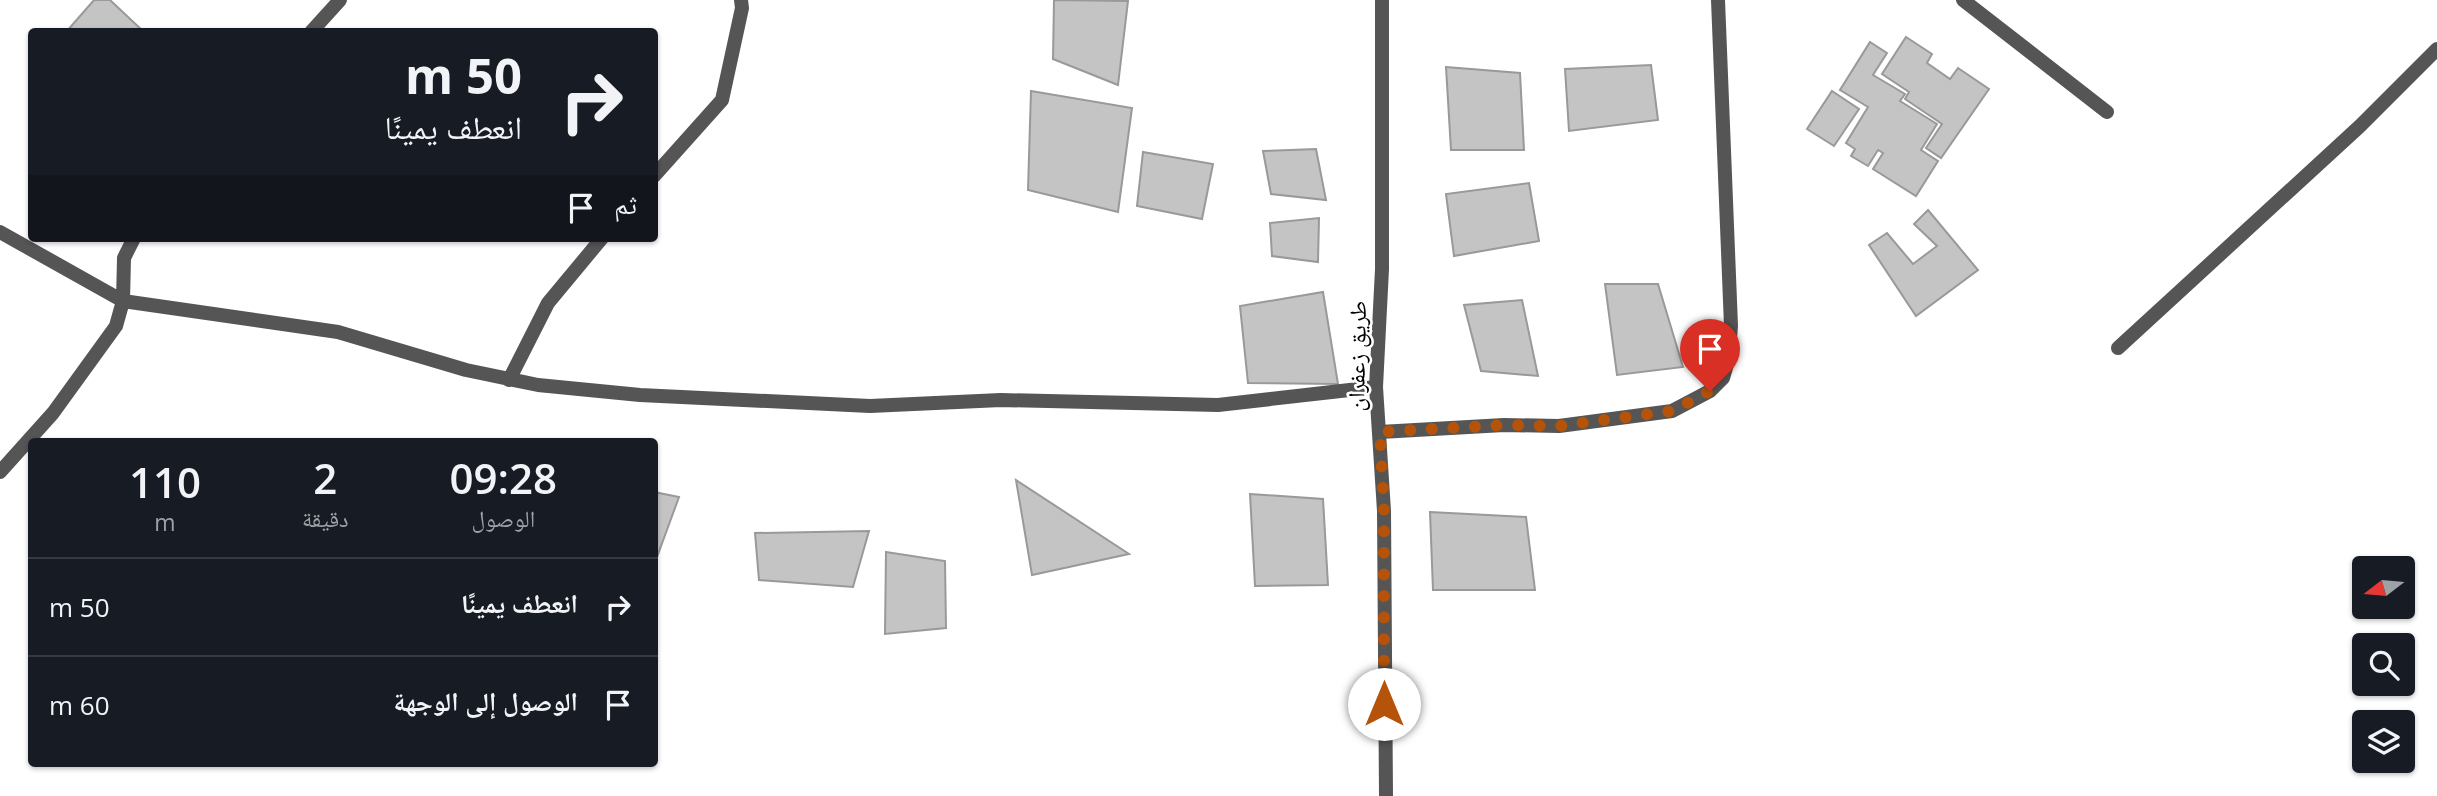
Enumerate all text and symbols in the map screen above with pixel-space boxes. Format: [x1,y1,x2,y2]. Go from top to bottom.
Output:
text: 50 m [405,42,522,108]
icon: right [546,56,637,147]
text: انعطف يمينًا [385,105,522,148]
text: ثم [614,186,637,222]
icon: arrive [562,189,600,227]
street label: طريق زعفران [1339,300,1373,412]
pin [1680,319,1740,391]
icon: arrive [1691,330,1729,368]
text: 2 [313,449,337,506]
text: 09:28 [450,449,557,506]
text: 110 [129,453,201,510]
text: دقيقة [302,502,349,534]
text: الوصول [471,502,535,534]
text: m [154,506,176,538]
north arrow [2352,556,2415,620]
map controls [2352,556,2415,773]
text: انعطف يمينًا [461,585,578,621]
icon: right [599,588,637,626]
text: 50 m [49,589,110,625]
button: search [2352,633,2415,696]
position arrow [1347,667,1421,741]
text: الوصول إلى الوجهة [394,683,578,719]
icon: arrive [599,686,637,724]
text: 60 m [49,687,110,723]
button: layers [2352,710,2415,773]

